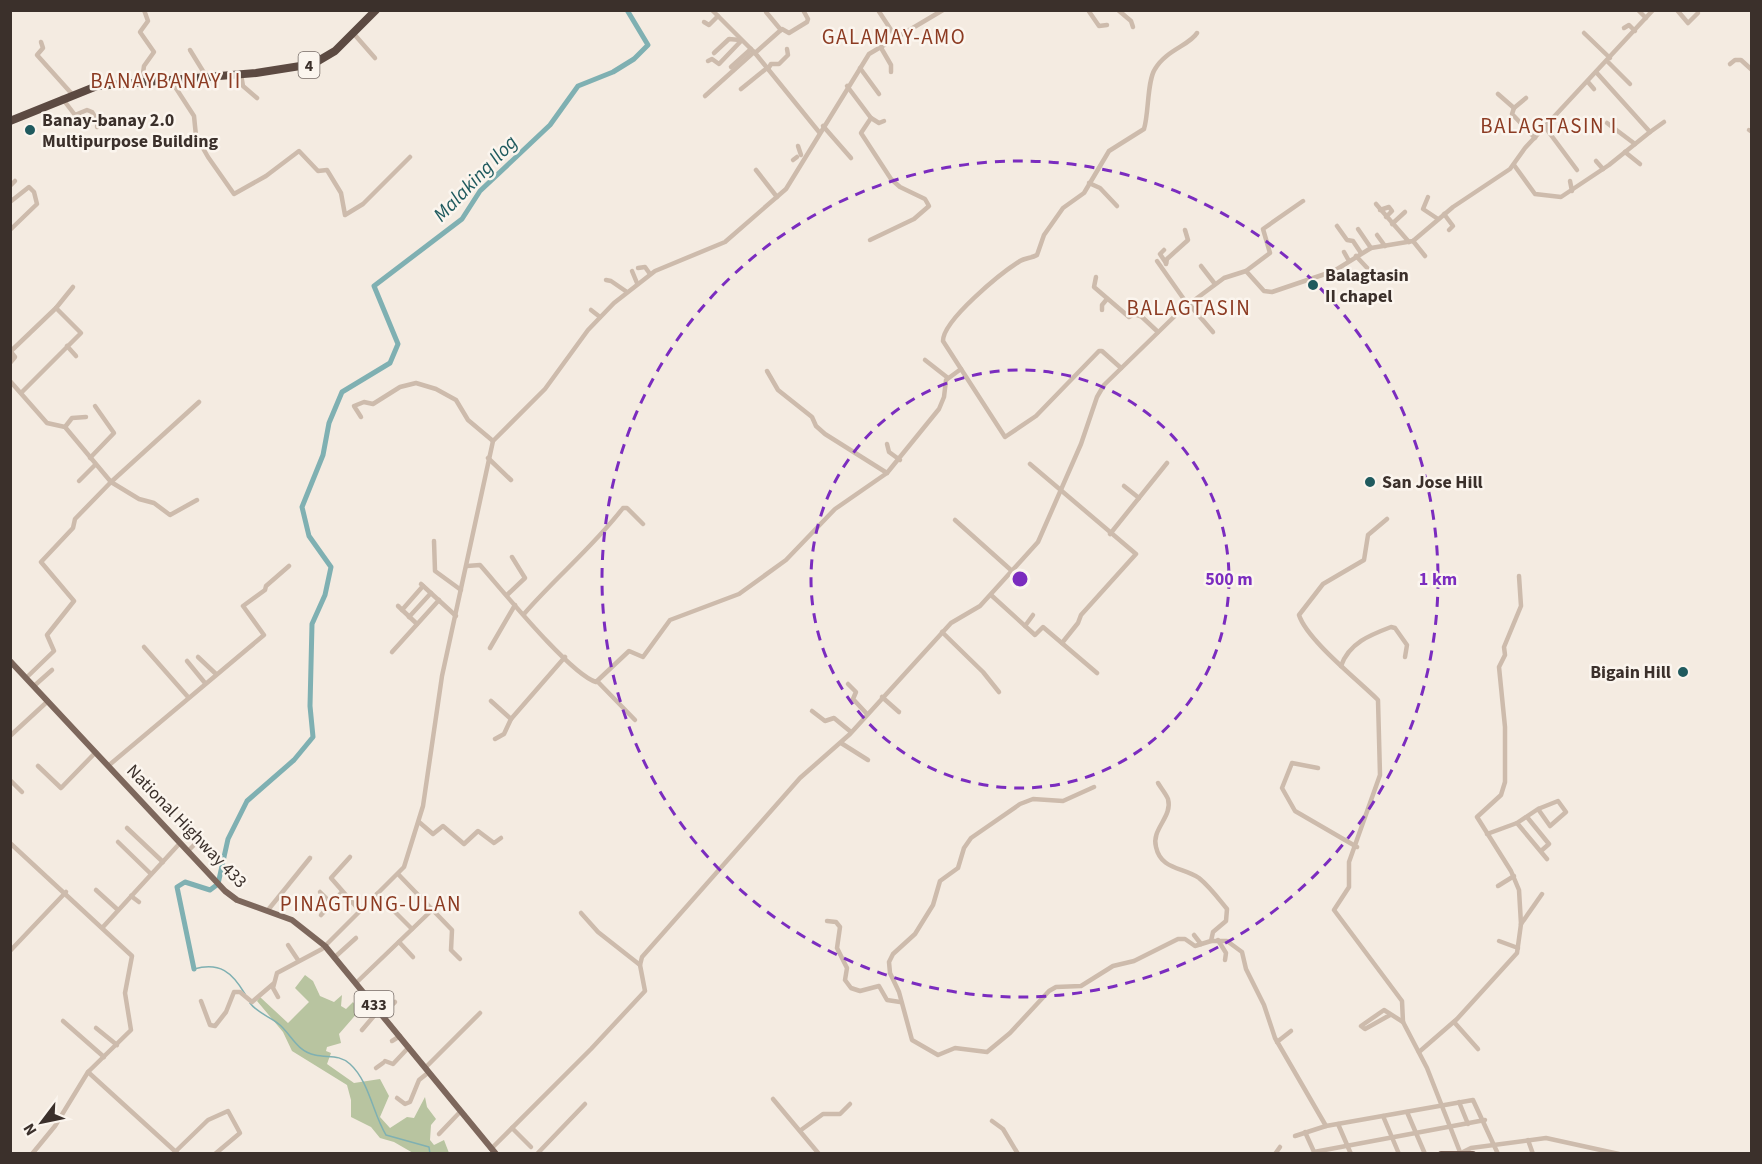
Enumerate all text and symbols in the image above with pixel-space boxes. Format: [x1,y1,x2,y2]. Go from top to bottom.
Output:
district label: GALAMAY-AMO [822,22,966,52]
road number: 4 [298,52,320,78]
district label: BANAYBANAY II [90,66,242,96]
place label: Banay-banay 2.0 Multipurpose Building [42,108,219,154]
district label: BALAGTASIN I [1480,111,1618,141]
marker: Banay-banay 2.0 Multipurpose Building [23,123,37,137]
water label: Malaking Ilog [427,129,524,228]
place label: Balagtasin II chapel [1325,263,1409,309]
marker: Balagtasin II chapel [1306,278,1320,292]
district label: BALAGTASIN [1127,293,1251,323]
place label: San Jose Hill [1382,470,1483,495]
marker: San Jose Hill [1363,475,1377,489]
text: 500 m [1205,567,1253,592]
text: 1 km [1419,567,1457,592]
centre of rings [1010,569,1030,589]
place label: Bigain Hill [1590,660,1671,685]
marker: Bigain Hill [1676,665,1690,679]
street label: National Highway 433 [121,759,252,894]
district label: PINAGTUNG-ULAN [280,889,462,919]
road number: 433 [354,991,394,1017]
north arrow [12,1092,72,1152]
text: N [18,1119,42,1140]

